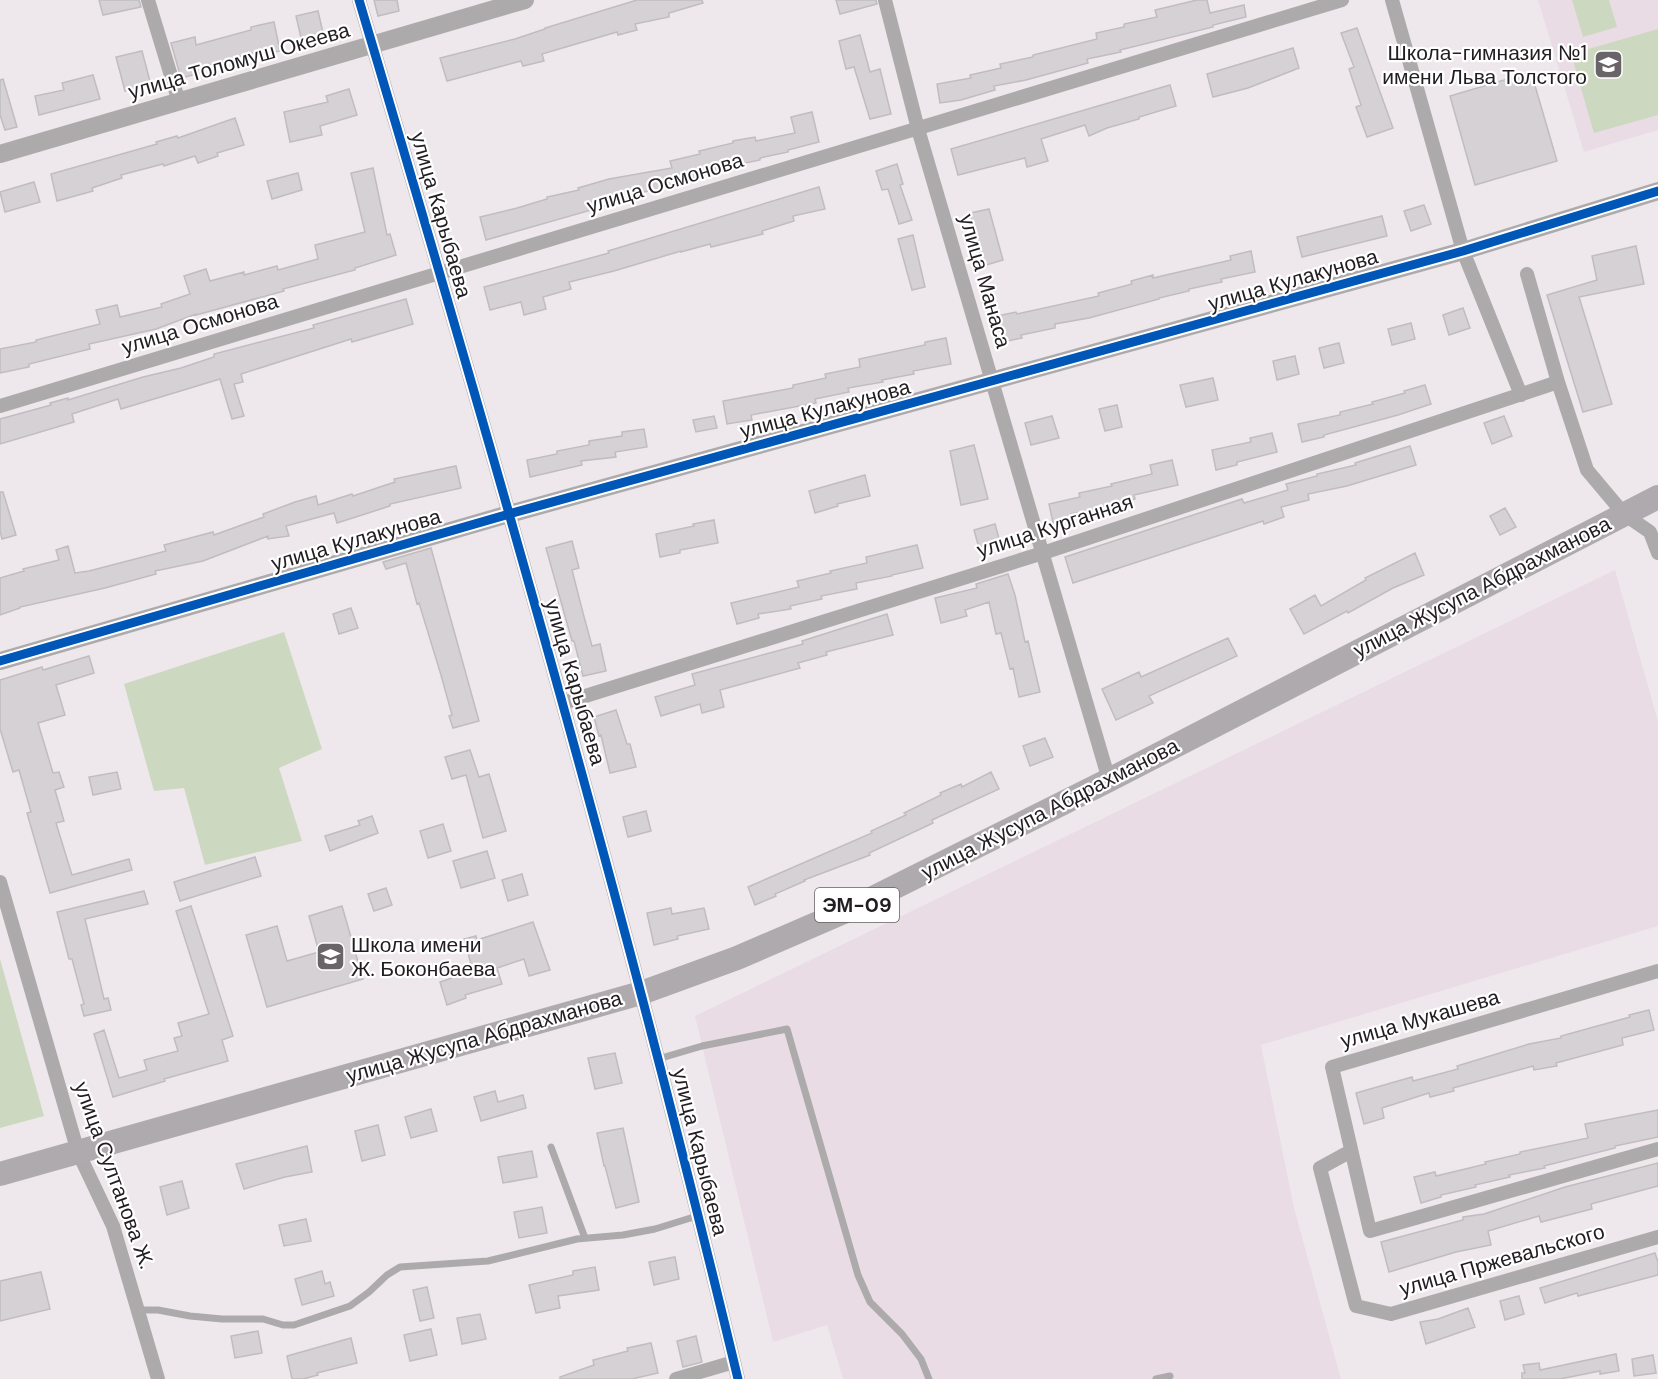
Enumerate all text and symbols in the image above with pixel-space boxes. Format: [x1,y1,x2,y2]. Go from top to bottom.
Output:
street label: улица Толомуш Океева [125,16,353,106]
place label: Школа-гимназия №1 имени Льва Толстого [1382,39,1587,91]
school or university icon: Школа-гимназия №1 имени Льва Толстого [1592,49,1624,81]
street label: улица Карыбаева [404,129,478,302]
street label: улица Осмонова [583,146,747,220]
street label: улица Манаса [952,211,1018,352]
street label: улица Кулакунова [1205,242,1381,318]
street label: улица Осмонова [118,287,282,361]
street label: улица Кулакунова [737,373,914,445]
street label: улица Курганная [973,488,1137,564]
street label: улица Кулакунова [268,502,444,578]
street label: улица Жусупа Абдрахманова [1348,510,1616,664]
street label: улица Карыбаева [538,596,612,769]
street label: улица Жусупа Абдрахманова [916,732,1184,886]
road number: ЭМ-09 [815,888,899,922]
place label: Школа имени Ж. Боконбаева [351,931,496,983]
school or university icon: Школа имени Ж. Боконбаева [314,941,346,973]
street label: улица Мукашева [1337,983,1503,1055]
street label: улица Жусупа Абдрахманова [343,984,625,1090]
street label: улица Карыбаева [666,1065,734,1239]
street label: улица Султанова Ж. [67,1078,161,1272]
street label: улица Пржевальского [1396,1217,1608,1303]

